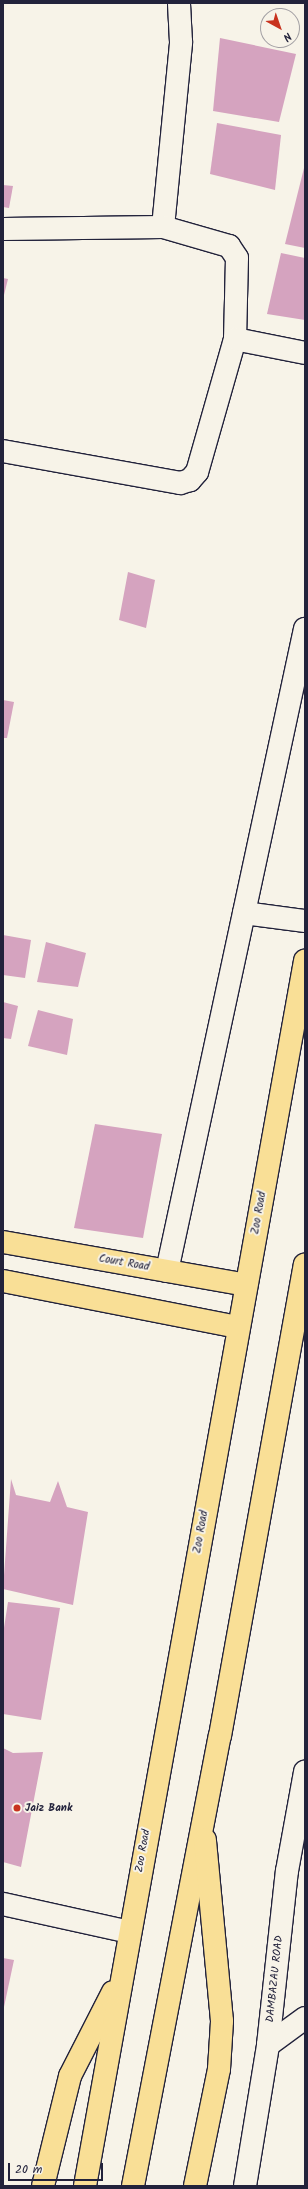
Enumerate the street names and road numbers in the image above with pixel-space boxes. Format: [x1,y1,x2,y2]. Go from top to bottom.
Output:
street label: Zoo Road [249,1191,269,1235]
street label: Court Road [98,1252,150,1274]
street label: Zoo Road [191,1510,211,1554]
street label: Zoo Road [133,1829,153,1873]
street label: DAMBAZAU ROAD [264,1935,286,2023]

